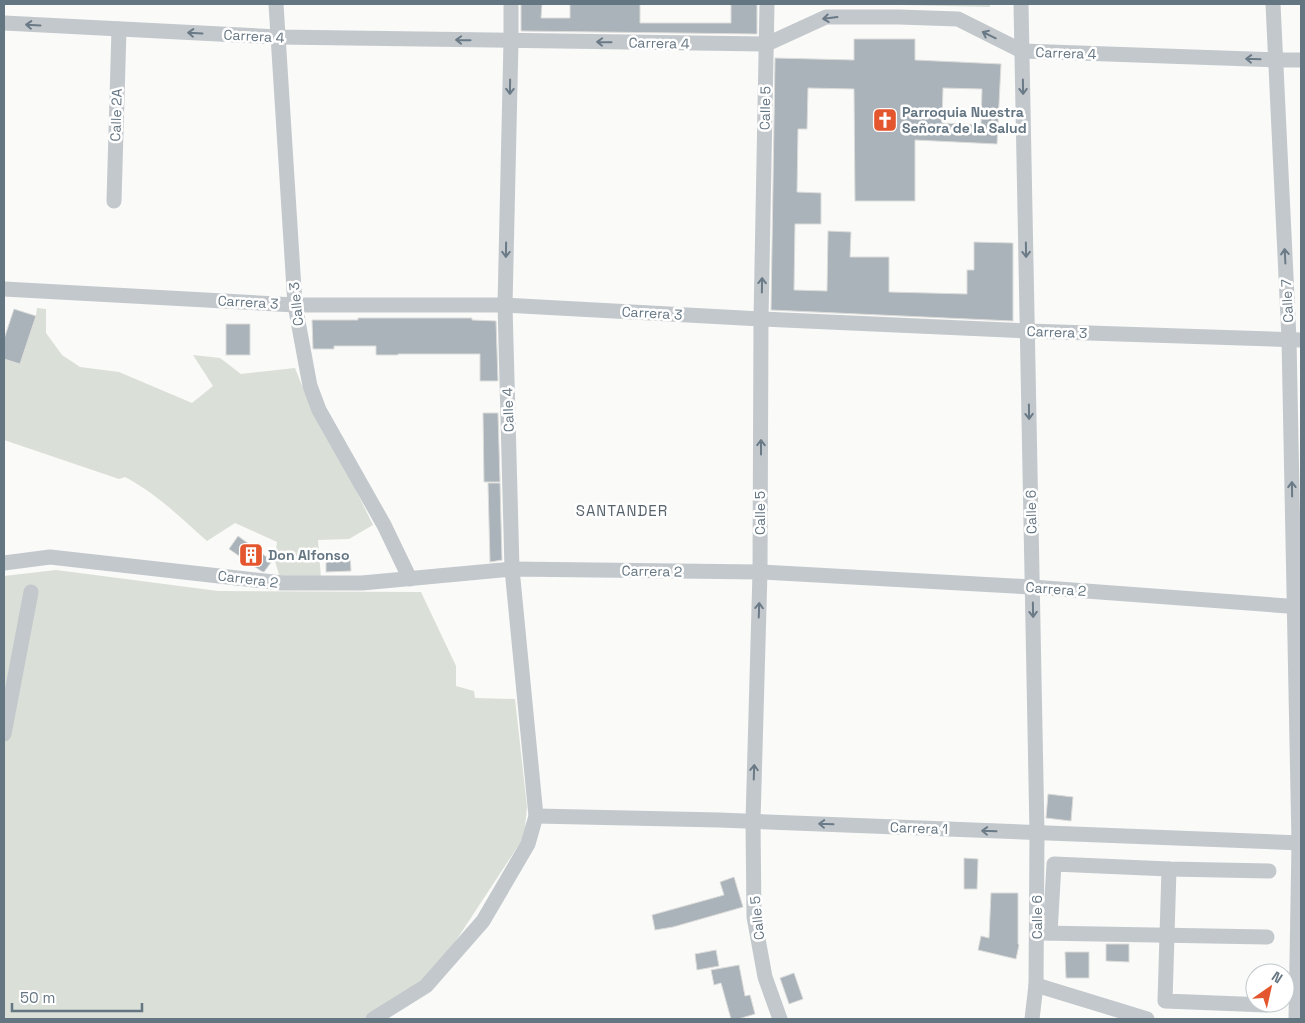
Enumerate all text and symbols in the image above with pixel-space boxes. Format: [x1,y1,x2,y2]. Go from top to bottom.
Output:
one-way arrow [823,13,839,23]
one-way arrow [25,20,41,29]
street label: Carrera 4 [223,25,285,47]
one-way arrow [187,28,203,37]
one-way arrow [982,30,997,39]
street label: Carrera 4 [628,33,690,53]
one-way arrow [455,35,471,45]
one-way arrow [596,37,612,47]
street label: Carrera 4 [1035,43,1097,63]
one-way arrow [1245,55,1261,64]
one-way arrow [505,79,515,95]
one-way arrow [1018,79,1028,95]
street label: Calle 5 [756,86,774,130]
street label: Calle 2A [106,88,126,142]
place label: Parroquia Nuestra Señora de la Salud [902,103,1027,137]
church icon: Parroquia Nuestra Señora de la Salud [872,107,898,133]
one-way arrow [501,242,511,258]
one-way arrow [1021,242,1031,258]
one-way arrow [1281,248,1290,264]
one-way arrow [757,277,767,294]
street label: Calle 7 [1277,279,1297,323]
street label: Calle 3 [285,281,307,327]
street label: Carrera 3 [217,291,279,313]
street label: Carrera 3 [621,302,683,324]
street label: Carrera 3 [1026,322,1088,342]
street label: Calle 4 [498,387,518,433]
one-way arrow [1024,404,1034,420]
one-way arrow [756,440,766,456]
one-way arrow [1287,481,1297,497]
street label: Calle 6 [1022,490,1040,534]
street label: Calle 5 [751,491,769,535]
district label: SANTANDER [576,501,668,520]
building icon: Don Alfonso [238,542,264,568]
place label: Don Alfonso [268,546,349,564]
street label: Carrera 2 [621,561,683,581]
street label: Carrera 2 [217,566,279,592]
street label: Carrera 2 [1025,578,1087,600]
one-way arrow [754,602,764,618]
one-way arrow [1028,602,1038,618]
one-way arrow [750,765,759,781]
street label: Carrera 1 [890,818,948,838]
one-way arrow [819,820,835,829]
one-way arrow [981,827,997,836]
street label: Calle 5 [746,895,768,941]
street label: Calle 6 [1028,895,1046,939]
north arrow [1245,963,1295,1013]
text: N [1268,967,1286,987]
scale bar [12,980,142,1012]
text: 50 m [20,988,55,1007]

